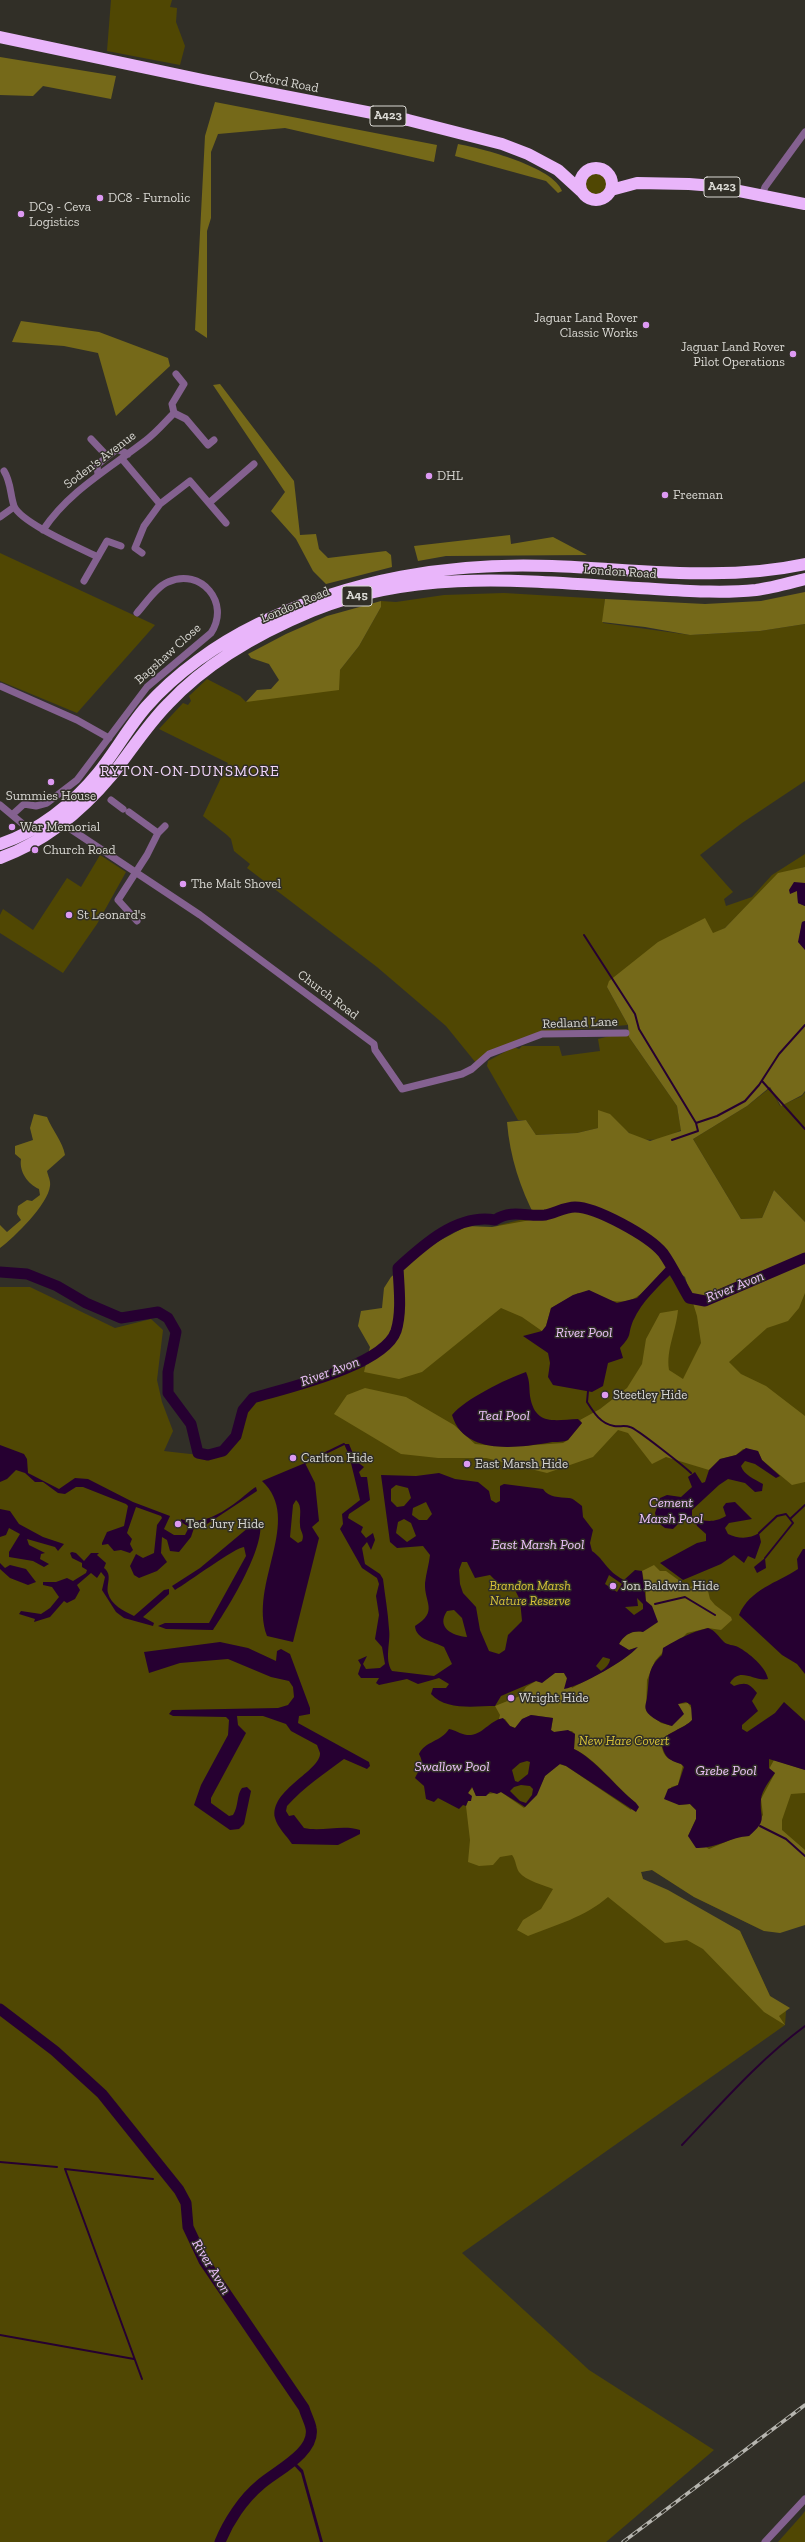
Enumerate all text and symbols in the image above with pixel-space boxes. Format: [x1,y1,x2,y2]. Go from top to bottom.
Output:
street label: Oxford Road [248,68,320,96]
road number: A423 [370,106,406,126]
road number: A423 [704,177,740,197]
place label: DC8 - Furnolic [108,190,190,206]
marker: DC8 - Furnolic [95,193,105,203]
place label: DC9 - Ceva Logistics [29,199,91,230]
marker: DC9 - Ceva Logistics [16,209,26,219]
place label: Jaguar Land Rover Classic Works [534,310,638,341]
marker: Jaguar Land Rover Classic Works [641,320,651,330]
place label: Jaguar Land Rover Pilot Operations [681,339,785,370]
marker: Jaguar Land Rover Pilot Operations [788,349,798,359]
street label: Soden's Avenue [61,428,139,492]
place label: DHL [437,468,463,484]
marker: DHL [424,471,434,481]
place label: Freeman [673,487,723,503]
marker: Freeman [660,490,670,500]
street label: London Road [583,562,657,582]
street label: London Road [258,583,332,627]
road number: A45 [342,586,372,606]
street label: Bagshaw Close [132,620,204,688]
district label: RYTON-ON-DUNSMORE [100,763,280,781]
marker: Summies House [46,777,56,787]
place label: Summies House [6,788,96,804]
place label: War Memorial [20,819,100,835]
marker: War Memorial [7,822,17,832]
place label: Church Road [43,842,116,858]
marker: Church Road [30,845,40,855]
place label: The Malt Shovel [191,876,281,892]
marker: The Malt Shovel [178,879,188,889]
place label: St Leonard's [77,907,146,923]
marker: St Leonard's [64,910,74,920]
street label: Church Road [294,967,362,1023]
street label: Redland Lane [542,1014,618,1032]
water label: River Avon [703,1268,767,1306]
water label: River Pool [556,1325,612,1341]
water label: River Avon [298,1354,362,1390]
place label: Steetley Hide [613,1387,687,1403]
marker: Steetley Hide [600,1390,610,1400]
water label: Teal Pool [478,1408,530,1424]
place label: Carlton Hide [301,1450,373,1466]
marker: Carlton Hide [288,1453,298,1463]
place label: East Marsh Hide [475,1456,568,1472]
marker: East Marsh Hide [462,1459,472,1469]
water label: Cement Marsh Pool [639,1495,703,1528]
place label: Ted Jury Hide [186,1516,264,1532]
marker: Ted Jury Hide [173,1519,183,1529]
water label: East Marsh Pool [492,1537,584,1553]
park label: Brandon Marsh Nature Reserve [489,1578,571,1609]
place label: Jon Baldwin Hide [621,1578,719,1594]
marker: Jon Baldwin Hide [608,1581,618,1591]
place label: Wright Hide [519,1690,589,1706]
marker: Wright Hide [506,1693,516,1703]
park label: New Hare Covert [579,1733,669,1749]
water label: Swallow Pool [415,1759,489,1775]
water label: Grebe Pool [696,1763,756,1779]
water label: River Avon [188,2236,234,2298]

